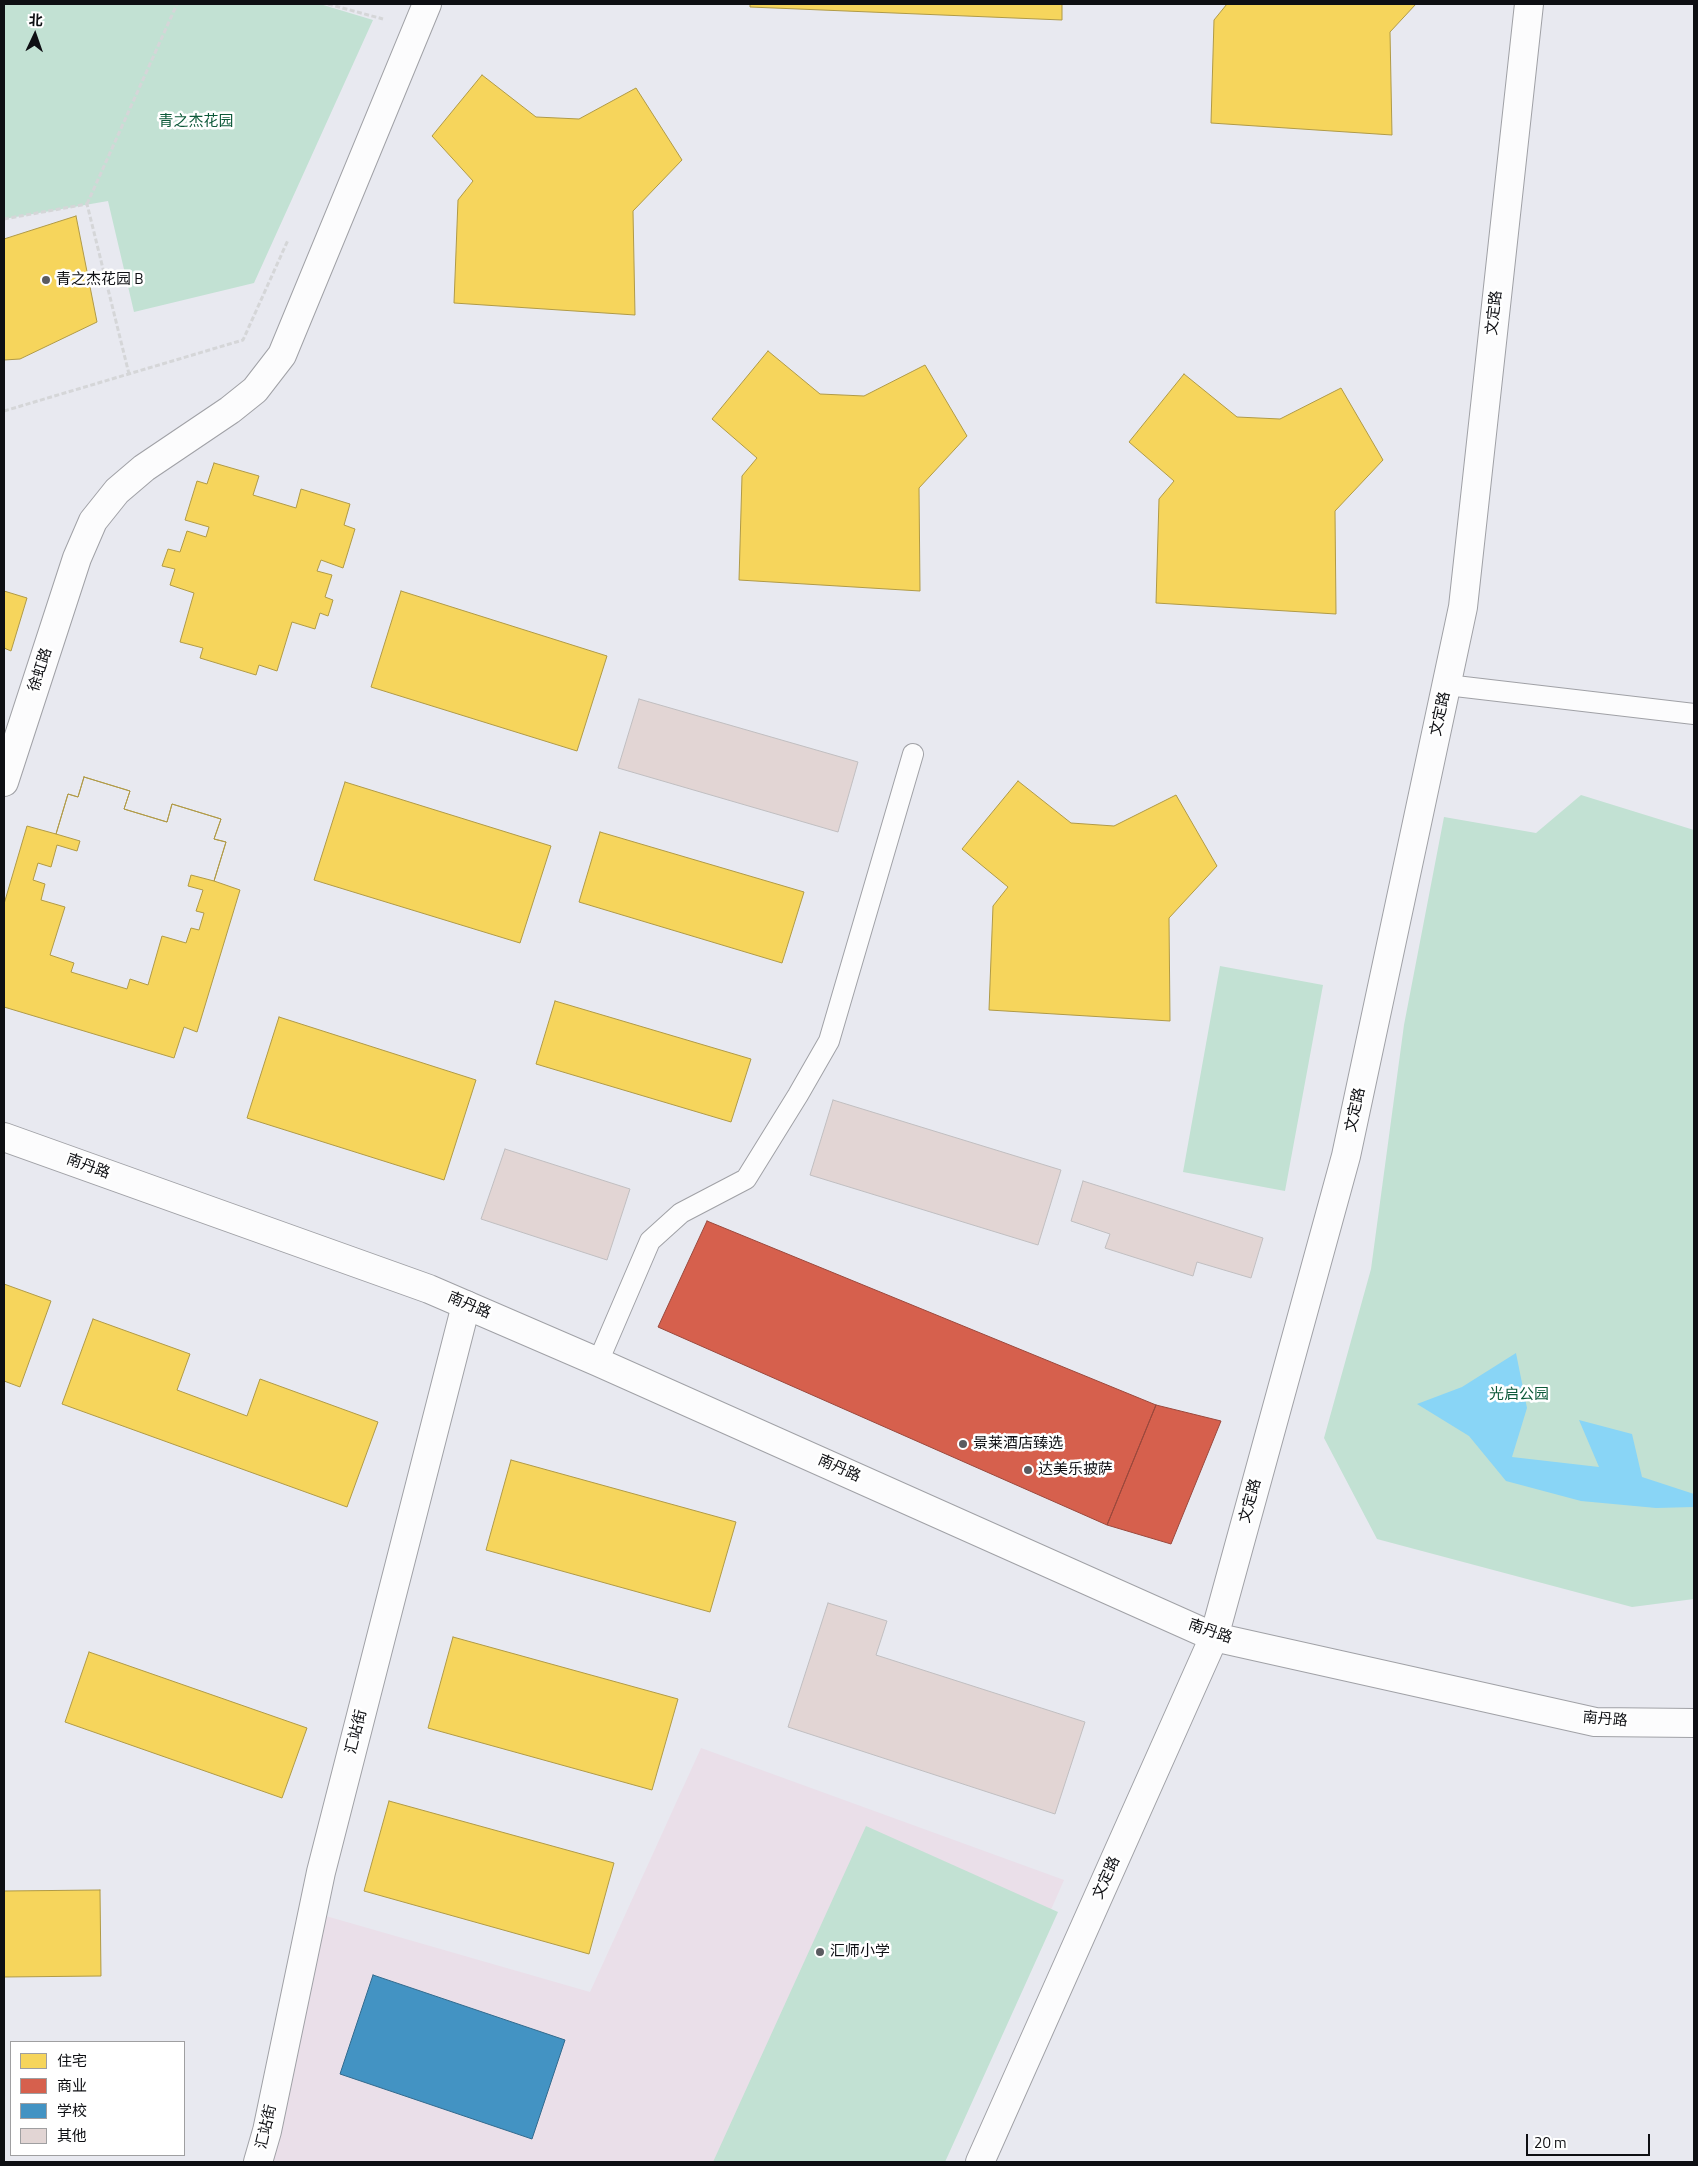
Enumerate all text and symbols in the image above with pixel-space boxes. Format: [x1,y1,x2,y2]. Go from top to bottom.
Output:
text: 北 [28,9,43,30]
north arrow [10,10,60,60]
park label: 青之杰花园 [159,113,233,131]
place label: 青之杰花园 B [56,271,144,289]
marker: 青之杰花园 B [40,274,52,286]
street label: 文定路 [1484,290,1506,336]
street label: 徐虹路 [25,646,57,694]
street label: 文定路 [1428,690,1454,738]
street label: 文定路 [1343,1086,1369,1134]
street label: 南丹路 [64,1151,112,1183]
street label: 南丹路 [445,1289,493,1323]
park label: 光启公园 [1489,1386,1549,1404]
place label: 景莱酒店臻选 [973,1435,1063,1453]
marker: 景莱酒店臻选 [957,1438,969,1450]
street label: 南丹路 [815,1452,863,1486]
place label: 达美乐披萨 [1038,1461,1113,1479]
marker: 达美乐披萨 [1022,1464,1034,1476]
street label: 文定路 [1236,1477,1266,1525]
street label: 南丹路 [1186,1616,1234,1648]
street label: 汇站街 [343,1708,371,1756]
street label: 南丹路 [1582,1709,1628,1731]
street label: 文定路 [1090,1854,1124,1902]
place label: 汇师小学 [830,1943,890,1961]
marker: 汇师小学 [814,1946,826,1958]
legend [10,2041,185,2156]
text: 住宅 [57,2049,87,2072]
text: 商业 [57,2074,87,2097]
text: 学校 [57,2099,87,2122]
street label: 汇站街 [253,2103,281,2151]
text: 其他 [57,2124,87,2147]
scale bar [1528,2124,1652,2156]
text: 20 m [1534,2131,1567,2154]

